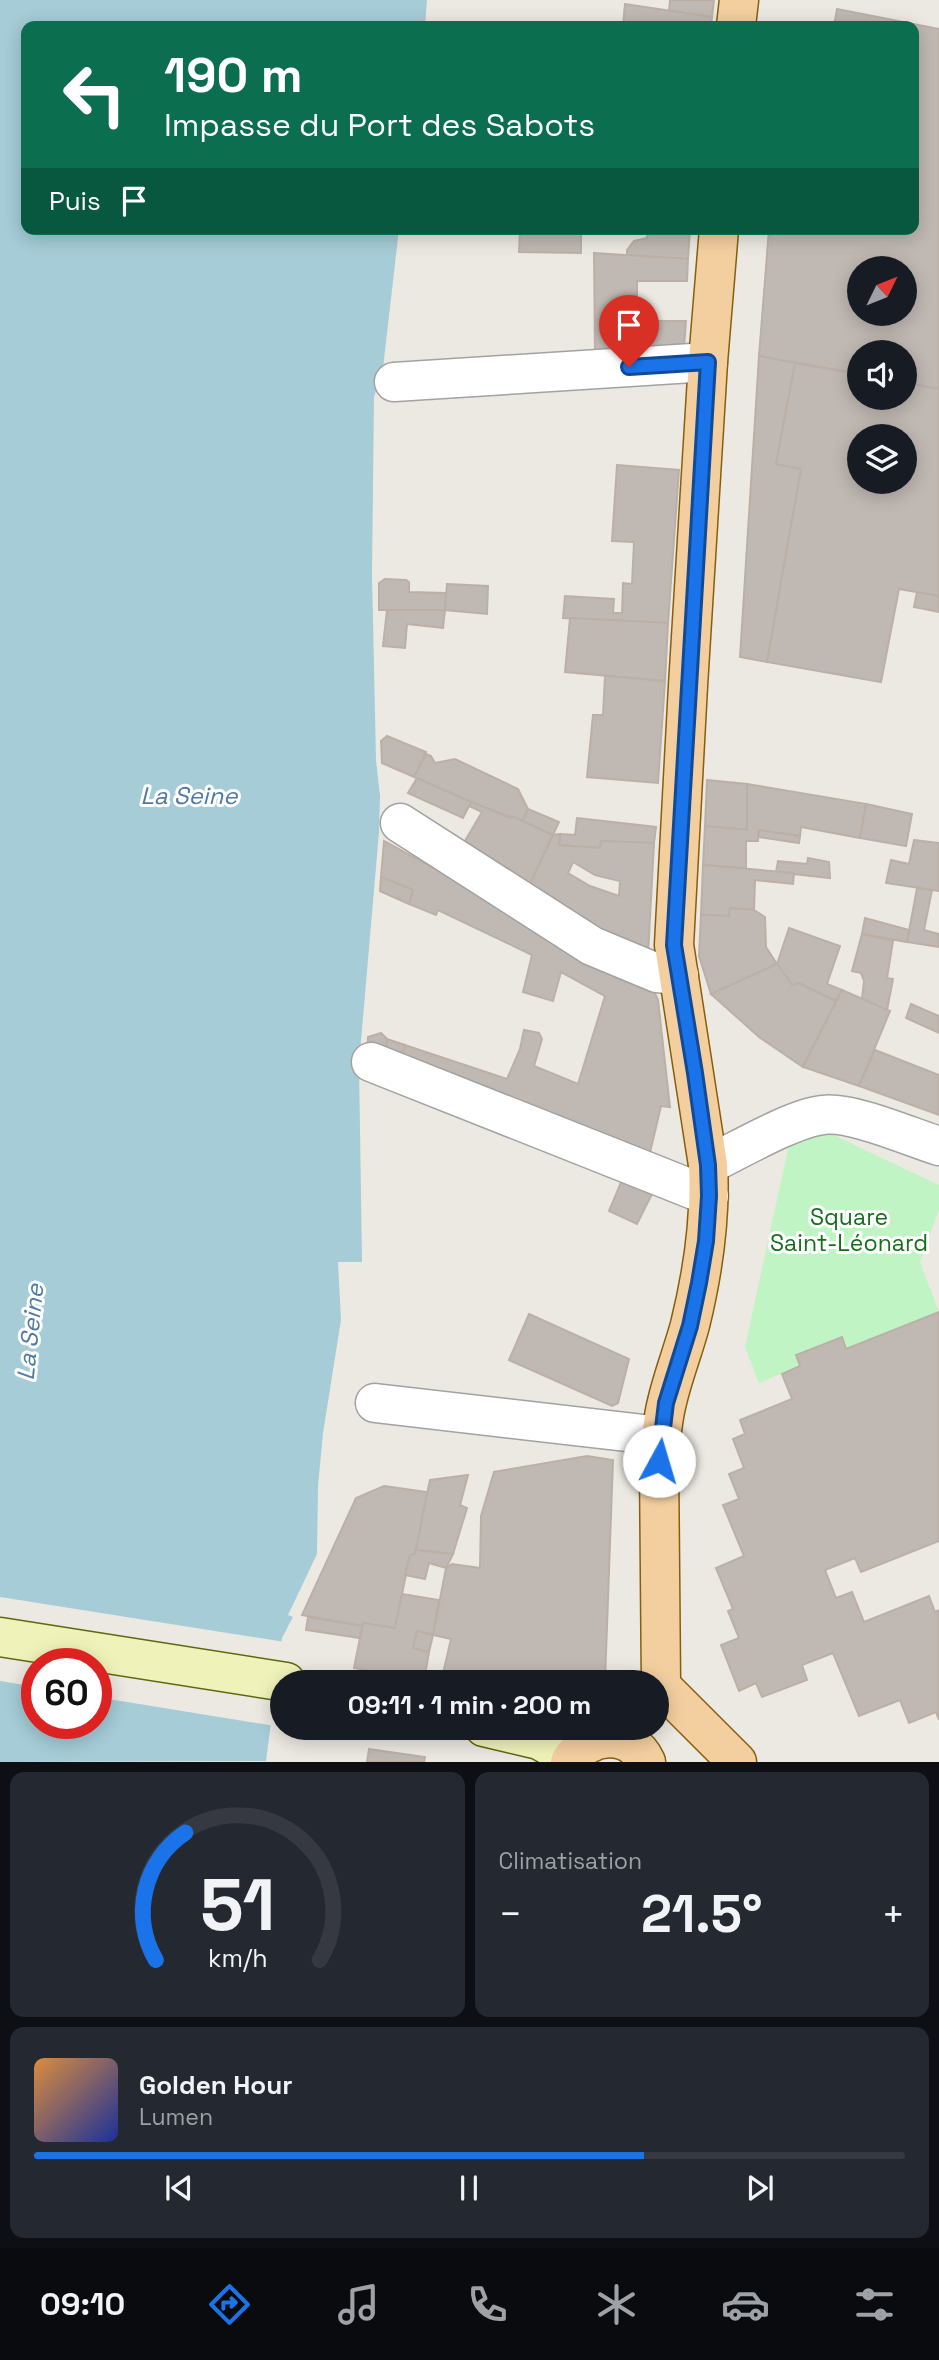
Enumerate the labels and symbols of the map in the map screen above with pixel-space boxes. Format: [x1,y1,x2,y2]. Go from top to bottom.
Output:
north arrow [847,256,917,326]
pin [599,295,659,367]
water label: La Seine [141,780,238,811]
park label: Square Saint-Léonard [770,1202,928,1258]
water label: La Seine [10,1281,51,1382]
position arrow [622,1424,696,1498]
speed limit sign: 60 [21,1648,112,1739]

